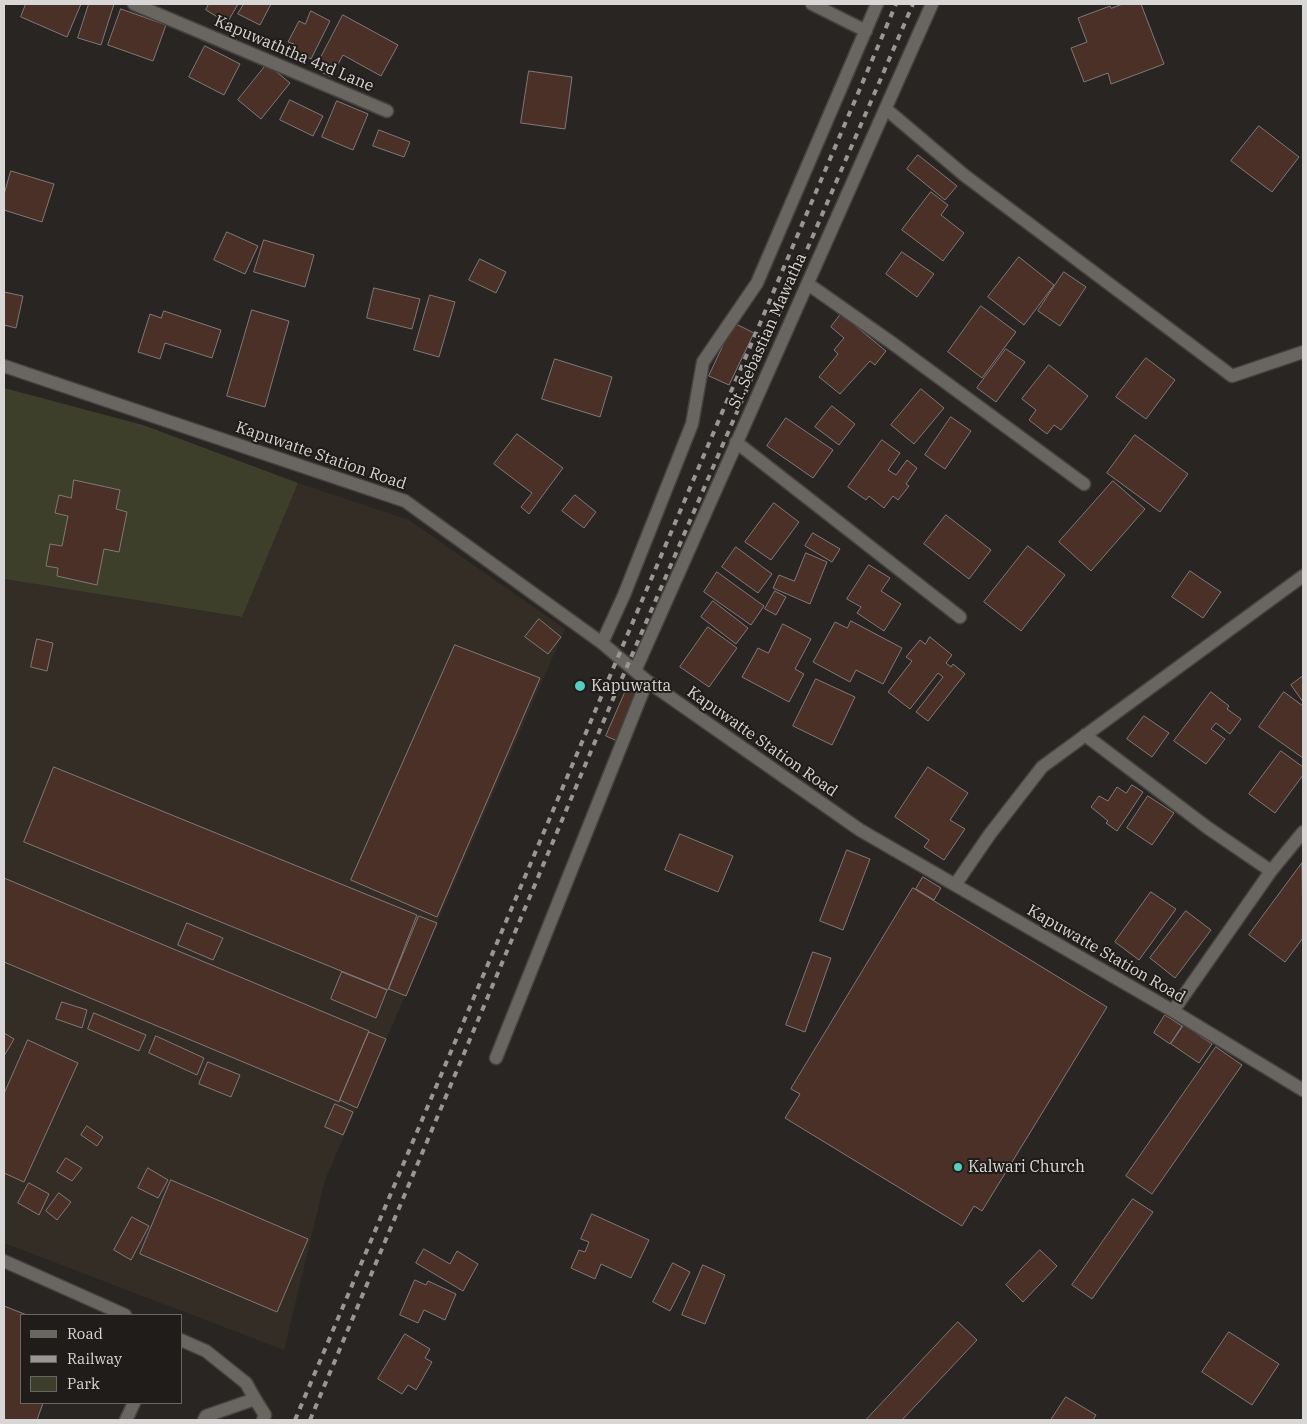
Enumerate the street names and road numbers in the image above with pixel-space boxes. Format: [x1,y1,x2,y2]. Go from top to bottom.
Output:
street label: Kapuwaththa 4rd Lane [211,12,377,96]
street label: St. Sebastian Mawatha [725,250,811,412]
street label: Kapuwatte Station Road [233,418,409,494]
street label: Kapuwatte Station Road [683,683,841,801]
street label: Kapuwatte Station Road [1024,901,1188,1007]

